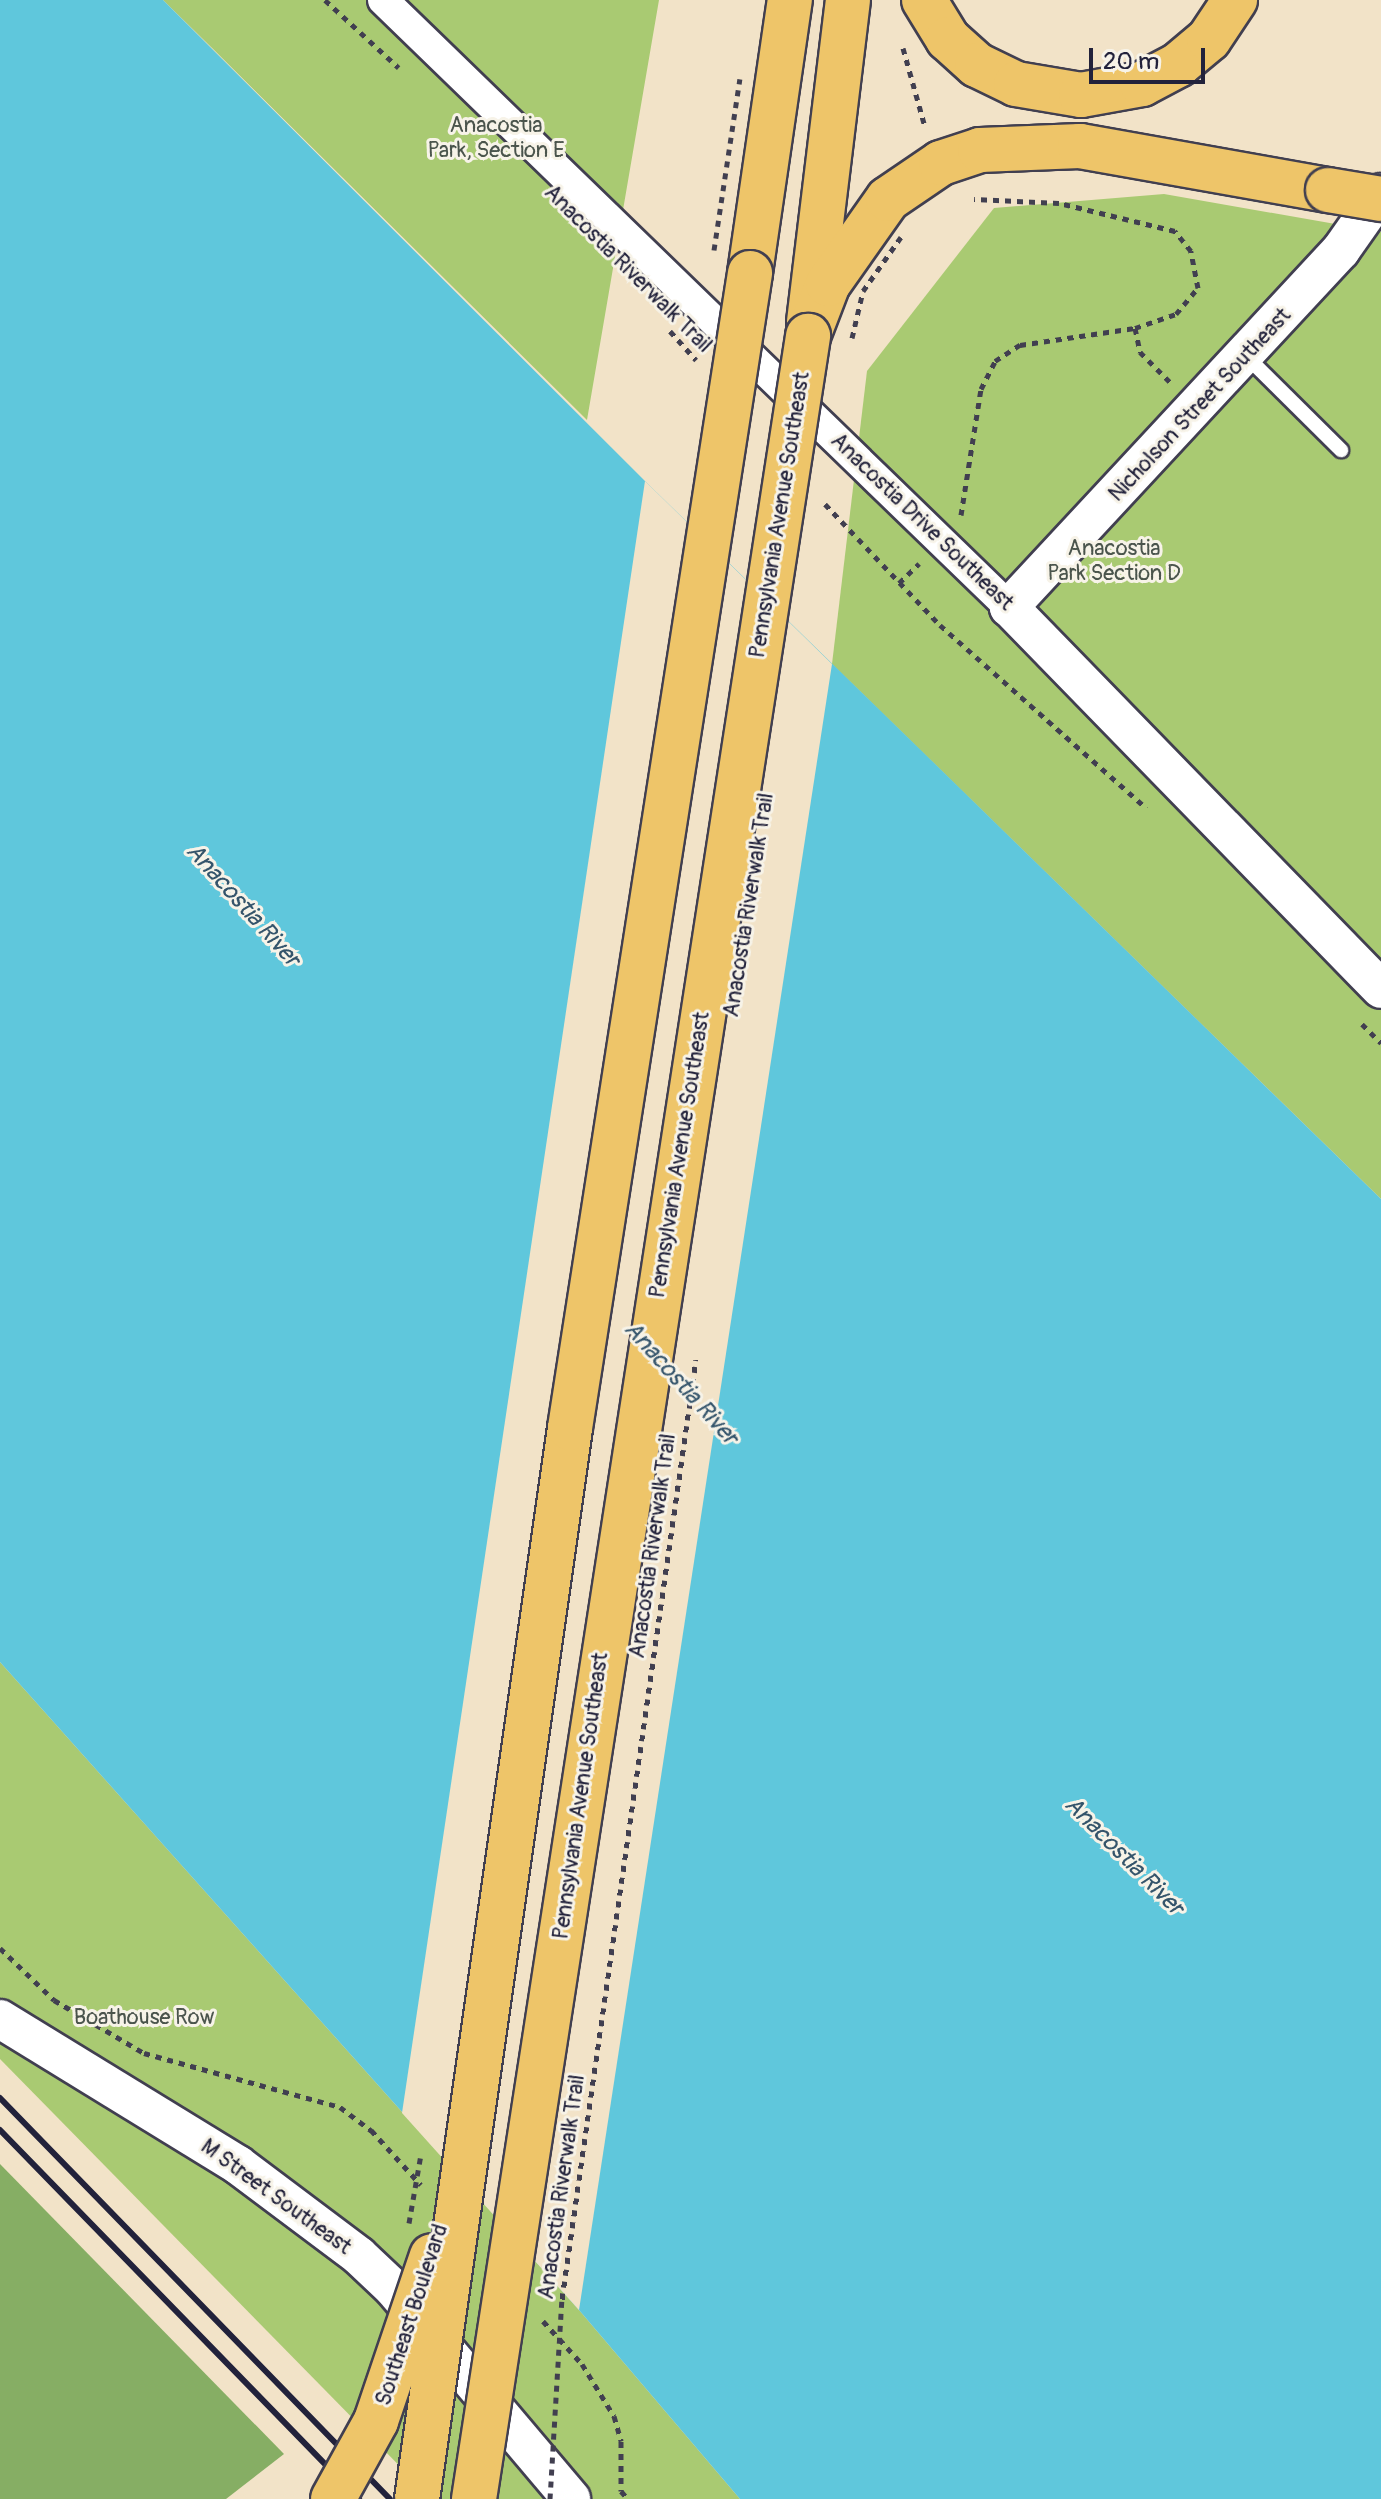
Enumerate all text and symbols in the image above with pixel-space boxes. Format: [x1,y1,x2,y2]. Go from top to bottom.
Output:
scale bar [1093,32,1209,82]
text: 20 m [1103,47,1159,76]
park label: Anacostia Park, Section E [428,112,564,164]
street label: Anacostia Riverwalk Trail [539,180,717,358]
street label: Nicholson Street Southeast [1103,303,1297,507]
street label: Pennsylvania Avenue Southeast [744,370,816,660]
street label: Anacostia Drive Southeast [825,428,1019,616]
park label: Anacostia Park Section D [1047,535,1181,586]
street label: Anacostia Riverwalk Trail [718,791,780,1019]
water label: Anacostia River [180,837,306,973]
street label: Pennsylvania Avenue Southeast [644,1010,716,1300]
water label: Anacostia River [618,1315,744,1451]
street label: Anacostia Riverwalk Trail [624,1432,682,1660]
street label: Pennsylvania Avenue Southeast [548,1651,614,1941]
water label: Anacostia River [1058,1790,1190,1922]
park label: Boathouse Row [74,2005,214,2031]
street label: Anacostia Riverwalk Trail [533,2073,591,2301]
street label: M Street Southeast [196,2134,356,2260]
street label: Southeast Boulevard [370,2221,454,2409]

